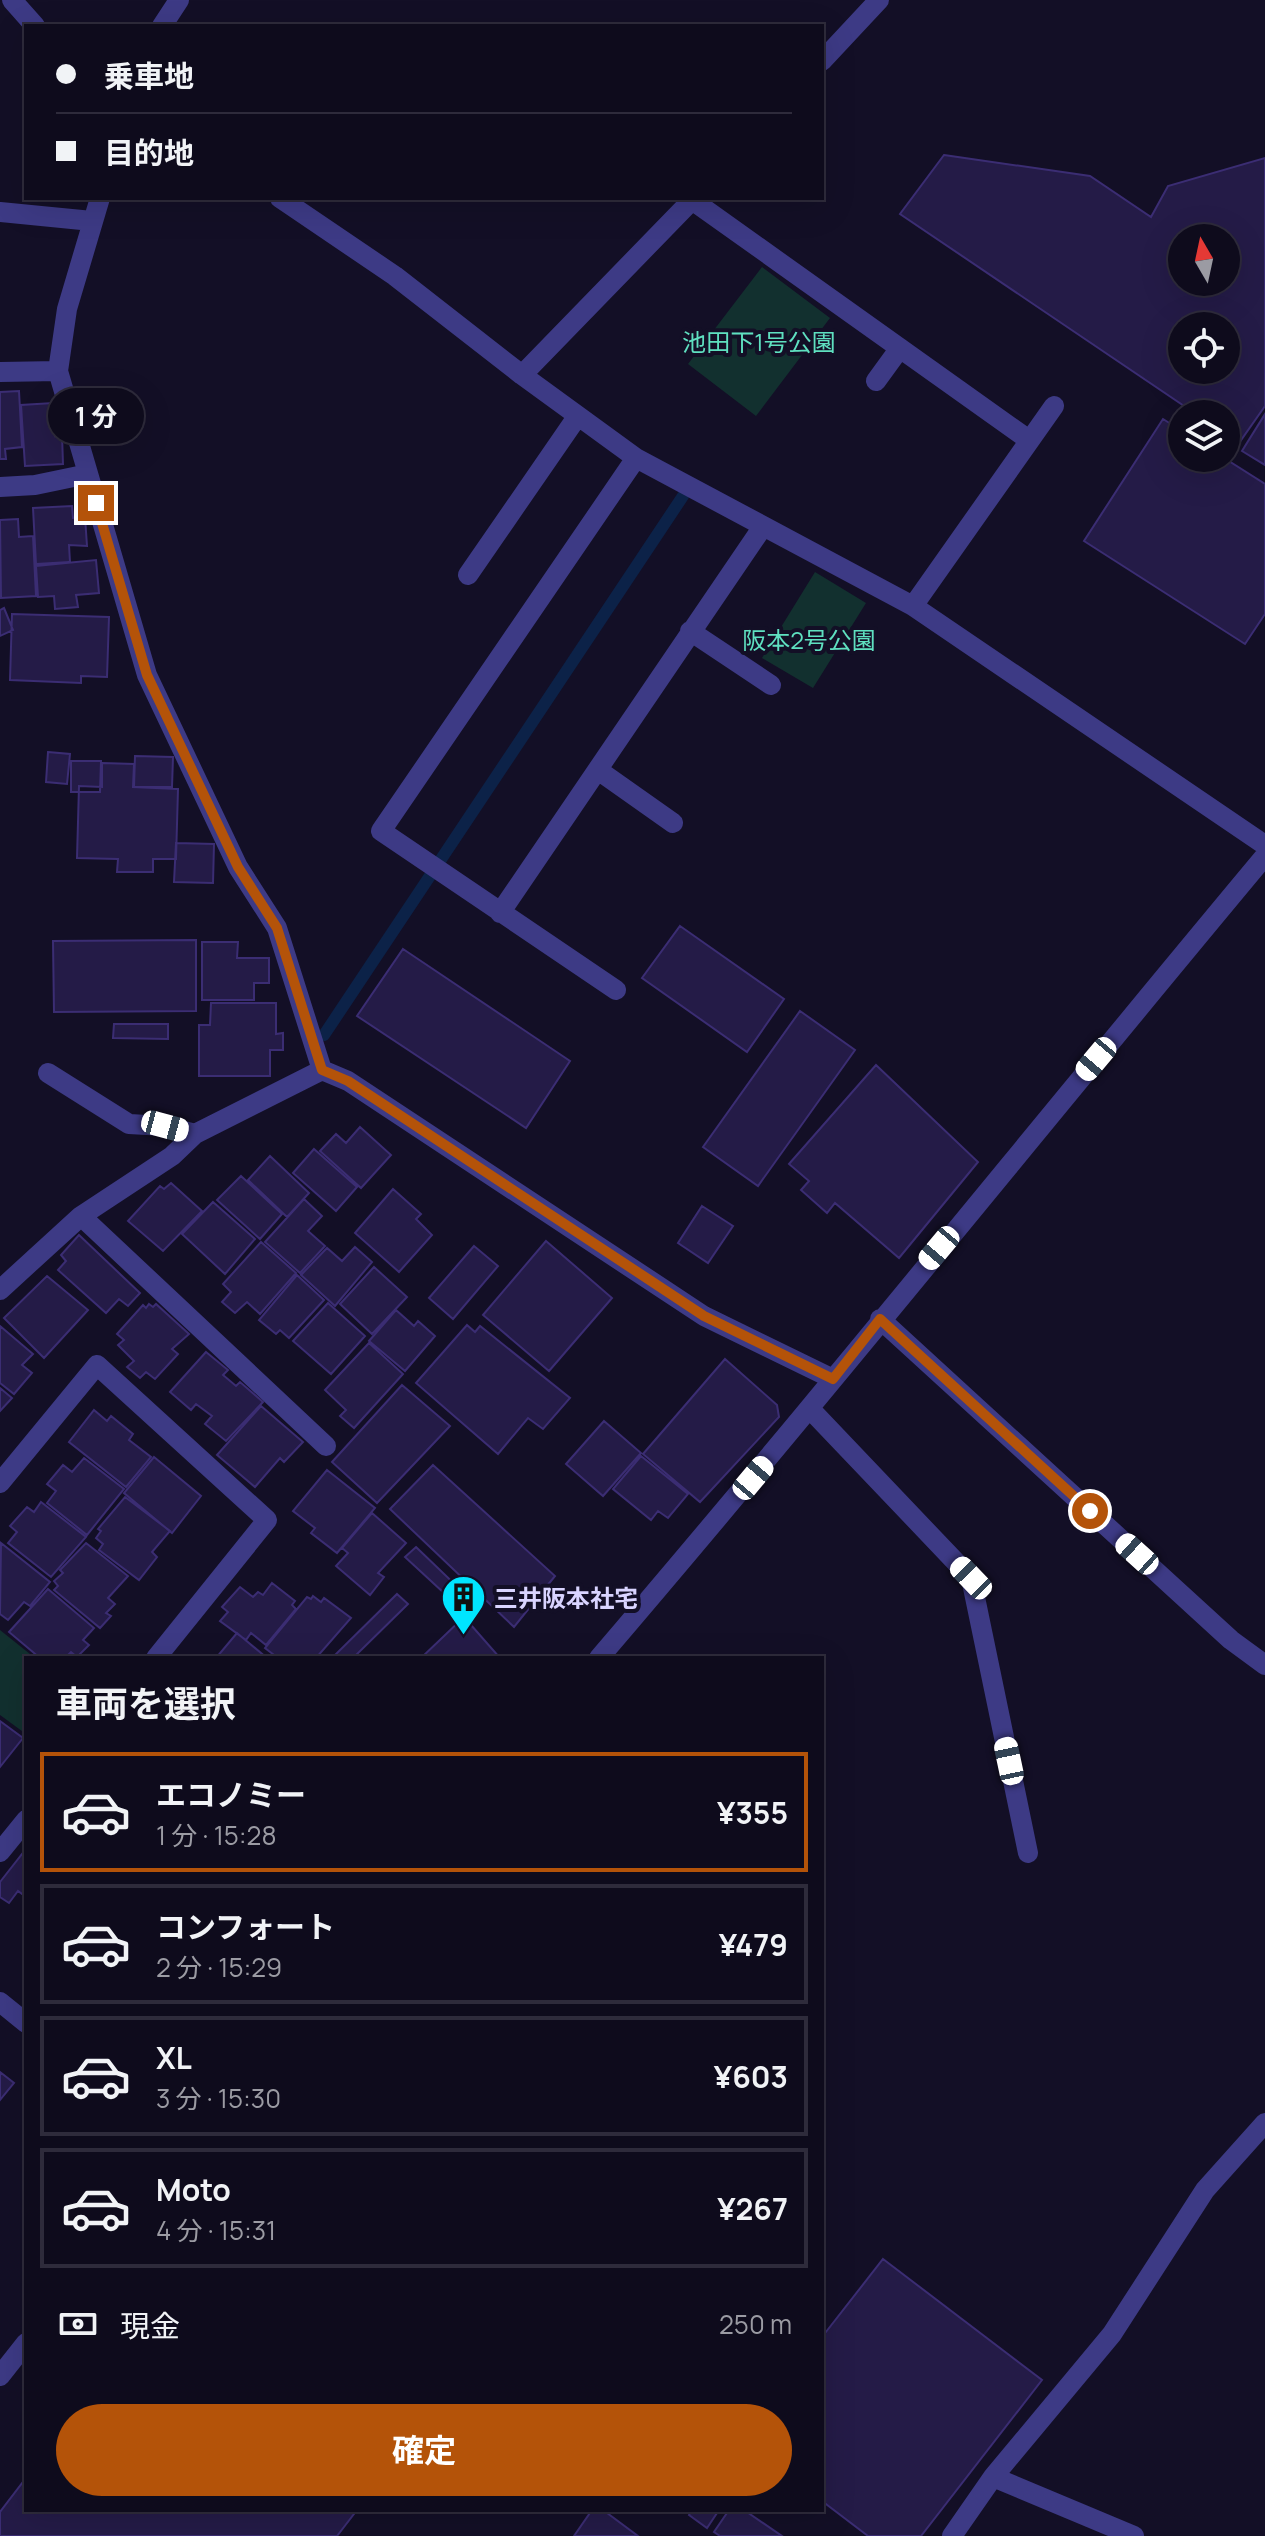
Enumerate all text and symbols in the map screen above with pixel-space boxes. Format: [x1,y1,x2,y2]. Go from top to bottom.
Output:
text: 乗車地 [104,55,194,96]
text: 目的地 [104,132,194,173]
north arrow [1168,224,1240,296]
map controls [1168,224,1240,472]
button: locate [1168,312,1240,384]
park label: 池田下1号公園 [682,325,836,358]
callout: 1 分 [48,387,144,443]
text: 1 分 [75,398,117,434]
button: layers [1168,400,1240,472]
route end [78,485,114,521]
park label: 阪本2号公園 [742,623,876,656]
car [1071,1033,1121,1085]
car [139,1108,191,1144]
car [914,1222,964,1274]
car [728,1452,778,1504]
route start [1072,1493,1108,1529]
car [1111,1529,1163,1579]
car [946,1552,996,1604]
building icon: 三井阪本社宅 [439,1573,487,1636]
place label: 三井阪本社宅 [494,1581,638,1614]
text: 車両を選択 [56,1679,236,1728]
car [992,1735,1026,1787]
text: エコノミー [156,1774,306,1815]
icon: car [60,1776,132,1848]
text: ¥355 [717,1792,788,1833]
text: 1 分 · 15:28 [156,1817,276,1853]
text: コンフォート [156,1906,335,1947]
icon: car [60,1908,132,1980]
text: ¥479 [719,1924,788,1965]
text: 2 分 · 15:29 [156,1949,282,1985]
text: XL [156,2037,192,2078]
icon: car [60,2040,132,2112]
text: ¥603 [714,2056,788,2097]
text: 3 分 · 15:30 [156,2080,281,2116]
text: Moto [156,2169,231,2210]
icon: car [60,2172,132,2244]
text: ¥267 [717,2188,788,2229]
text: 4 分 · 15:31 [156,2212,276,2248]
icon: cash [56,2302,100,2346]
text: 現金 [120,2305,180,2346]
text: 250 m [719,2306,792,2342]
button: 確定 [56,2404,792,2496]

